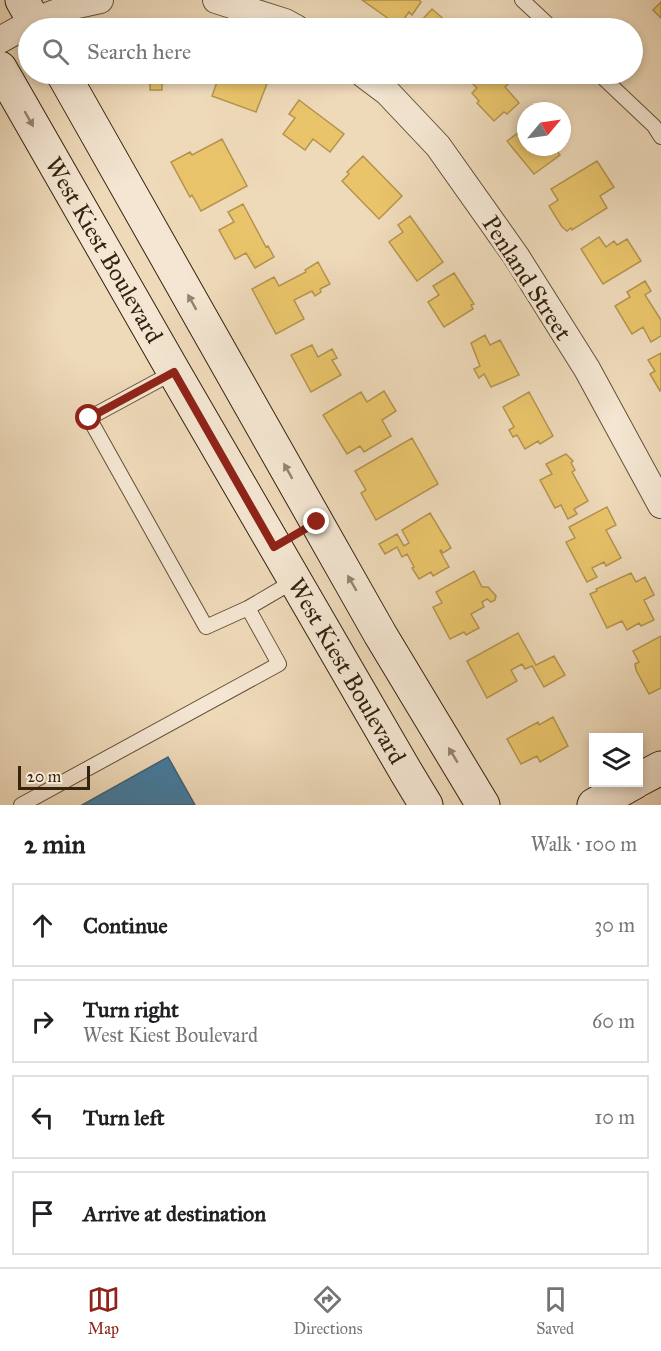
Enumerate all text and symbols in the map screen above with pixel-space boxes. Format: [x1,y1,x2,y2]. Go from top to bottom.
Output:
search box [18,18,643,84]
icon: search [39,35,72,68]
text: Search here [87,38,191,65]
north arrow [517,102,571,156]
one-way arrow [24,111,34,128]
street label: West Kiest Boulevard [39,152,169,348]
street label: Penland Street [476,210,579,346]
one-way arrow [187,293,197,310]
route start [75,404,101,430]
one-way arrow [283,463,293,480]
route end [303,508,329,534]
street label: West Kiest Boulevard [282,573,412,769]
one-way arrow [347,575,357,592]
map controls [589,733,643,787]
button: layers [589,733,643,787]
one-way arrow [447,747,458,763]
scale bar [18,763,90,790]
text: 20 m [27,767,61,786]
text: 2 min [24,828,85,860]
text: Walk · 100 m [531,832,637,856]
icon: ahead [26,909,59,942]
text: Continue [83,912,168,939]
text: 30 m [594,913,635,937]
text: Turn right [83,996,179,1023]
icon: right [26,1005,59,1038]
text: 60 m [592,1009,635,1033]
text: West Kiest Boulevard [83,1023,258,1047]
icon: left [26,1101,59,1134]
text: Turn left [83,1104,165,1131]
text: 10 m [594,1105,635,1129]
icon: arrive [26,1197,59,1230]
text: Arrive at destination [83,1200,266,1227]
tab: Map [87,1283,120,1338]
tab: Directions [294,1283,362,1338]
tab: Saved [536,1283,574,1338]

